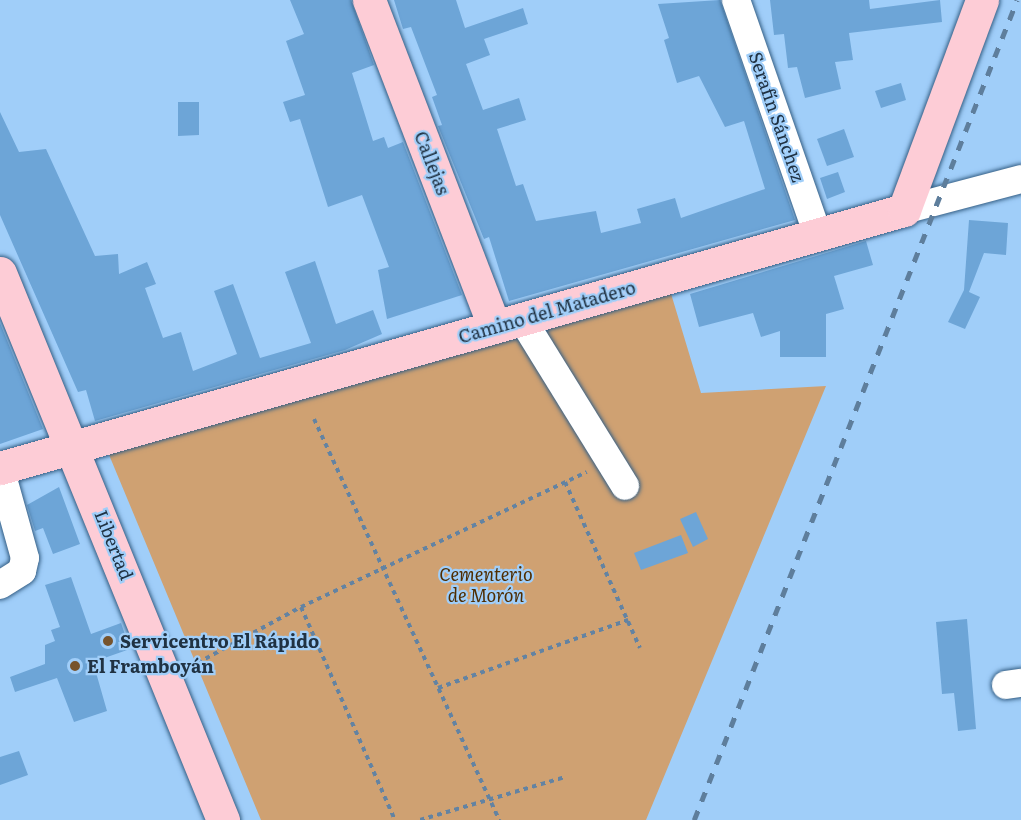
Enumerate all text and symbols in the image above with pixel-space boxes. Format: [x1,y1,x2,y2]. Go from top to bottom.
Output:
street label: Serafín Sánchez [745,49,809,185]
street label: Callejas [410,128,454,198]
street label: Camino del Matadero [456,276,638,348]
street label: Libertad [90,507,138,583]
park label: Cementerio de Morón [439,564,533,606]
place label: Servicentro El Rápido [120,630,319,652]
marker: Servicentro El Rápido [101,634,115,648]
place label: El Framboyán [87,655,214,677]
marker: El Framboyán [68,659,82,673]

